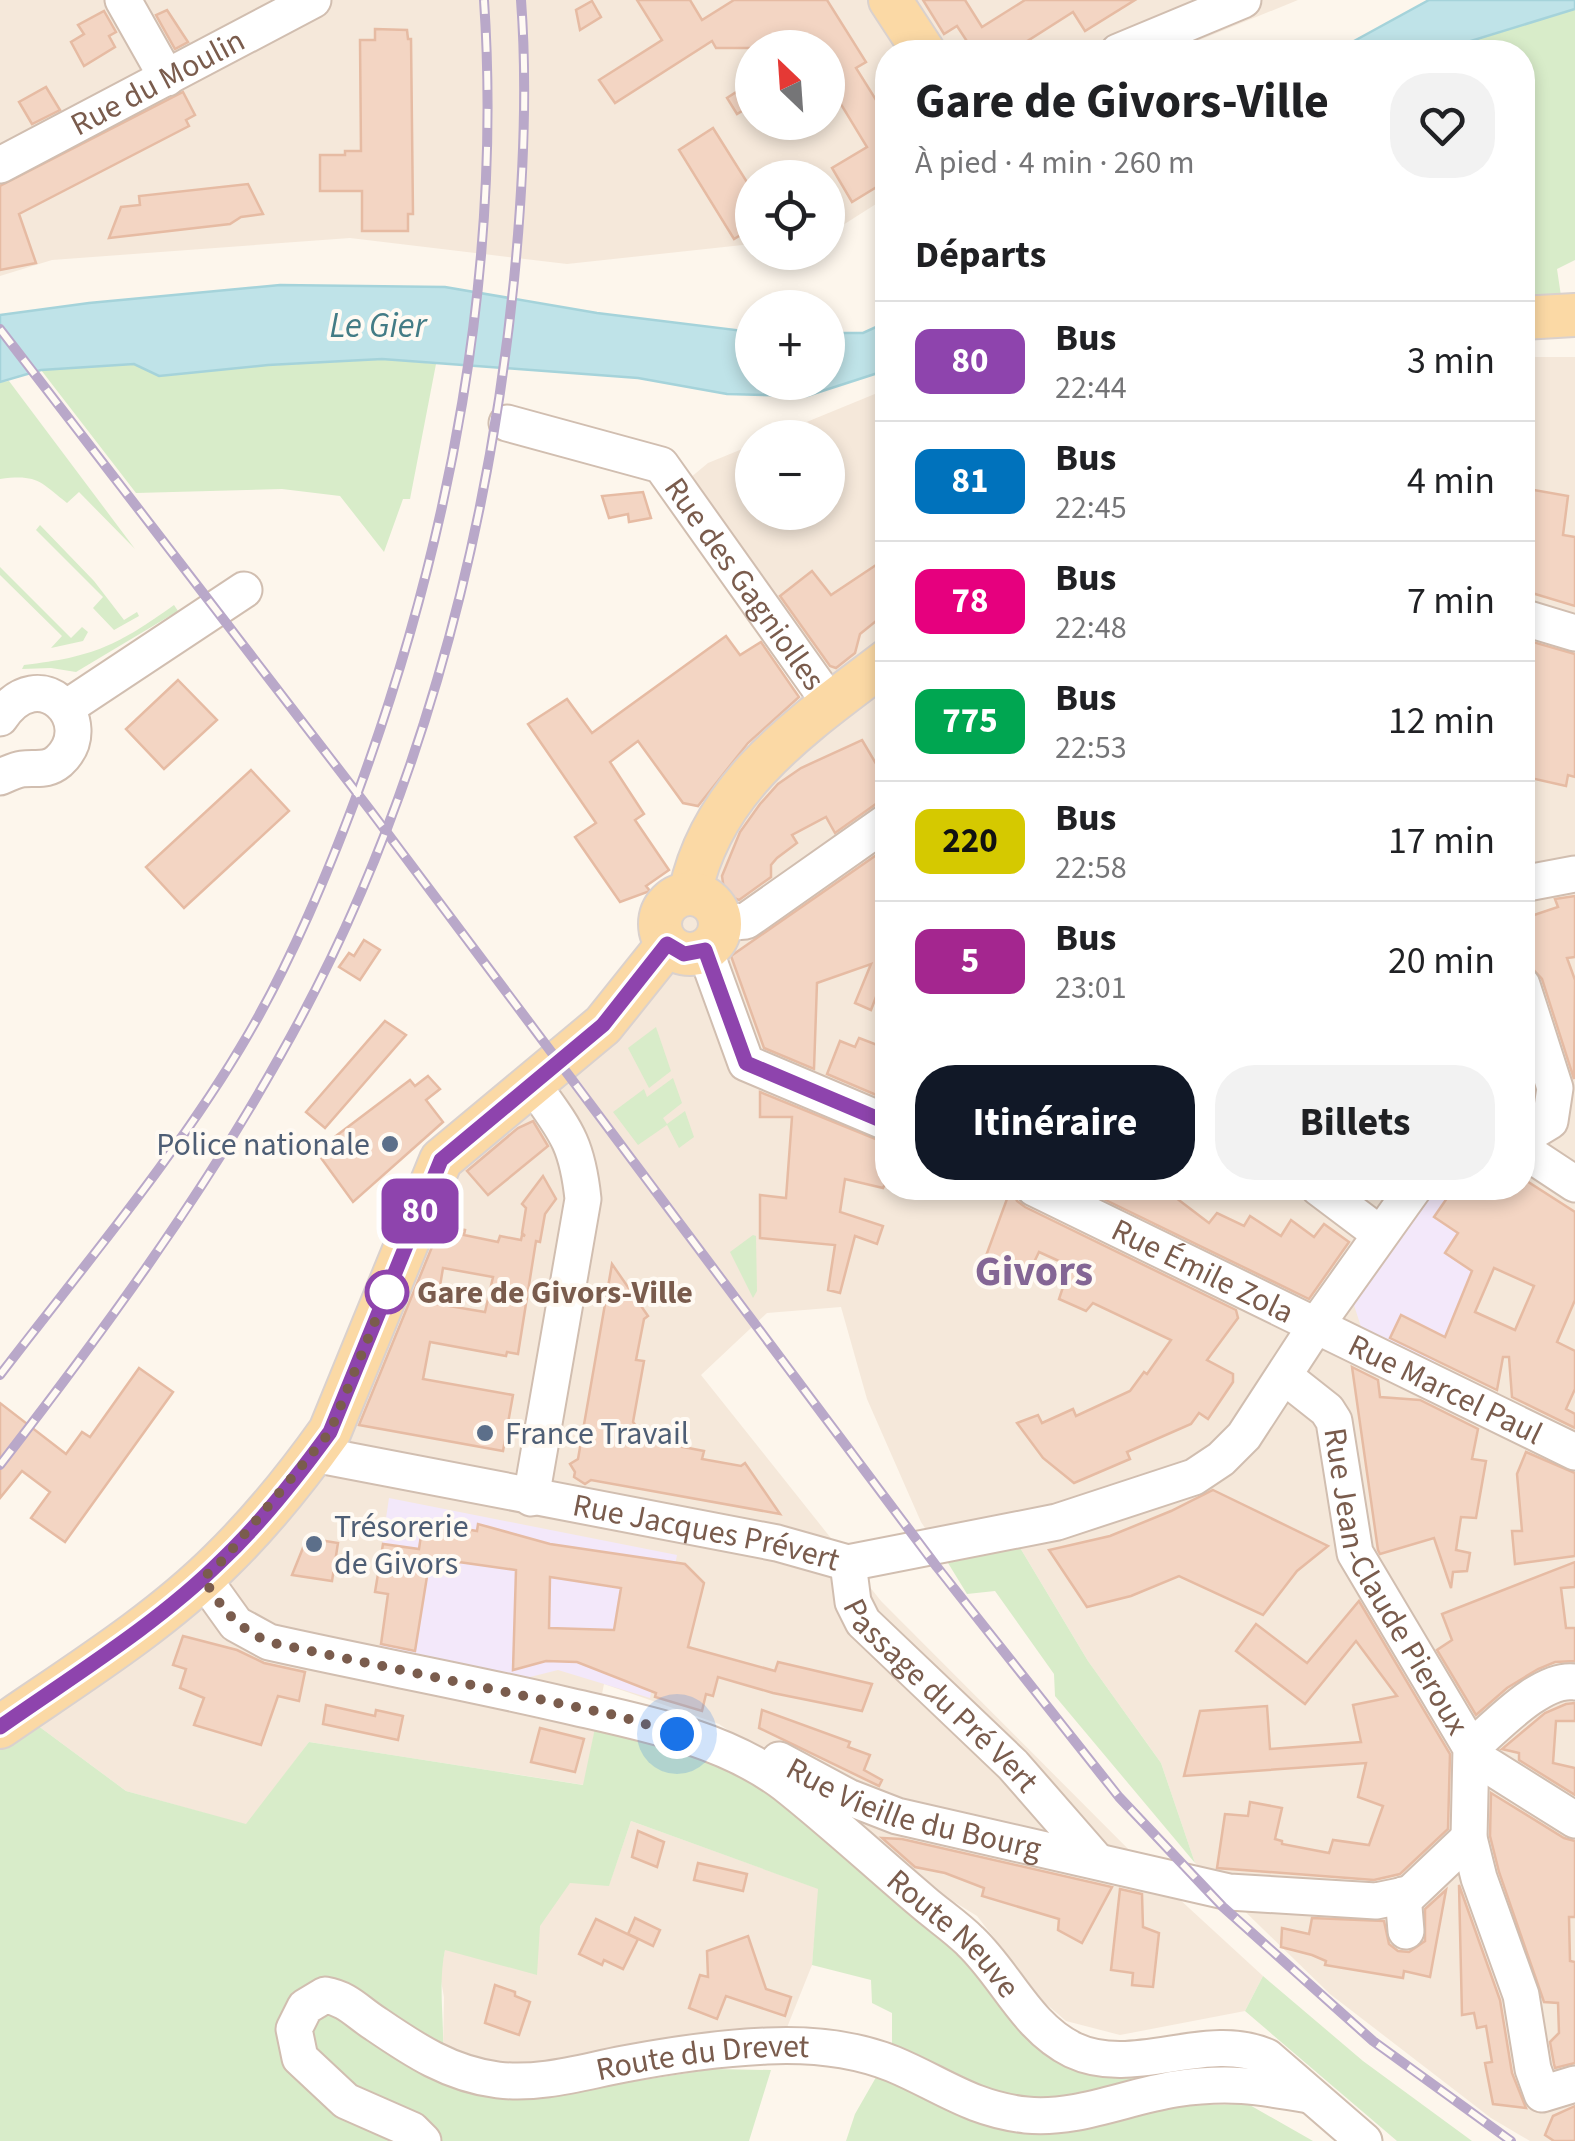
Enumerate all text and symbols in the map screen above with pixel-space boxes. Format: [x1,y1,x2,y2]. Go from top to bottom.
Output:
street label: Rue du Moulin [63,18,253,148]
north arrow [735,30,845,140]
map controls [735,30,845,530]
text: Gare de Givors-Ville [915,68,1329,136]
button: heart [1390,73,1495,178]
text: À pied · 4 min · 260 m [915,140,1194,186]
button: locate [735,160,845,270]
text: Départs [915,228,1046,282]
button: + [735,290,845,400]
water label: Le Gier [329,301,429,351]
text: Bus [1055,311,1116,365]
text: 3 min [1407,334,1495,388]
text: 80 [952,336,988,386]
text: 22:44 [1055,365,1127,411]
button: − [735,420,845,530]
text: Bus [1055,431,1116,485]
text: 4 min [1407,454,1495,508]
text: 81 [952,456,988,506]
street label: Rue des Gagniolles [653,468,836,700]
text: 22:45 [1055,485,1127,531]
text: Bus [1055,551,1116,605]
text: 7 min [1407,574,1495,628]
text: 78 [952,576,988,626]
text: 22:48 [1055,605,1127,651]
text: Bus [1055,671,1116,725]
text: 12 min [1388,694,1495,748]
text: 775 [942,696,998,746]
text: 22:53 [1055,725,1127,771]
text: Bus [1055,791,1116,845]
text: 17 min [1388,814,1495,868]
text: 220 [942,816,998,866]
text: 22:58 [1055,845,1127,891]
text: Bus [1055,911,1116,965]
text: 20 min [1388,934,1495,988]
text: 5 [961,936,979,986]
text: 23:01 [1055,965,1127,1011]
button: Itinéraire [915,1065,1195,1180]
button: Billets [1215,1065,1495,1180]
place label: Police nationale [156,1122,370,1168]
marker: Police nationale [379,1133,401,1155]
line badge: 80 [375,1178,465,1244]
text: 80 [402,1186,438,1236]
street label: Rue Émile Zola [1104,1207,1302,1335]
district label: Givors [975,1242,1093,1302]
place label: Gare de Givors-Ville [417,1270,693,1316]
marker: Gare de Givors-Ville [366,1271,408,1313]
street label: Rue Marcel Paul [1340,1323,1550,1457]
place label: France Travail [505,1411,689,1457]
marker: France Travail [474,1422,496,1444]
street label: Rue Jean-Claude Pieroux [1311,1425,1480,1744]
street label: Rue Jacques Prévert [569,1482,845,1584]
place label: Trésorerie de Givors [334,1504,469,1587]
marker: Trésorerie de Givors [303,1533,325,1555]
street label: Passage du Pré Vert [831,1591,1049,1803]
your location [652,1709,702,1759]
street label: Rue Vieille du Bourg [778,1746,1046,1872]
street label: Route Neuve [876,1859,1031,2008]
street label: Route du Drevet [592,2023,811,2093]

